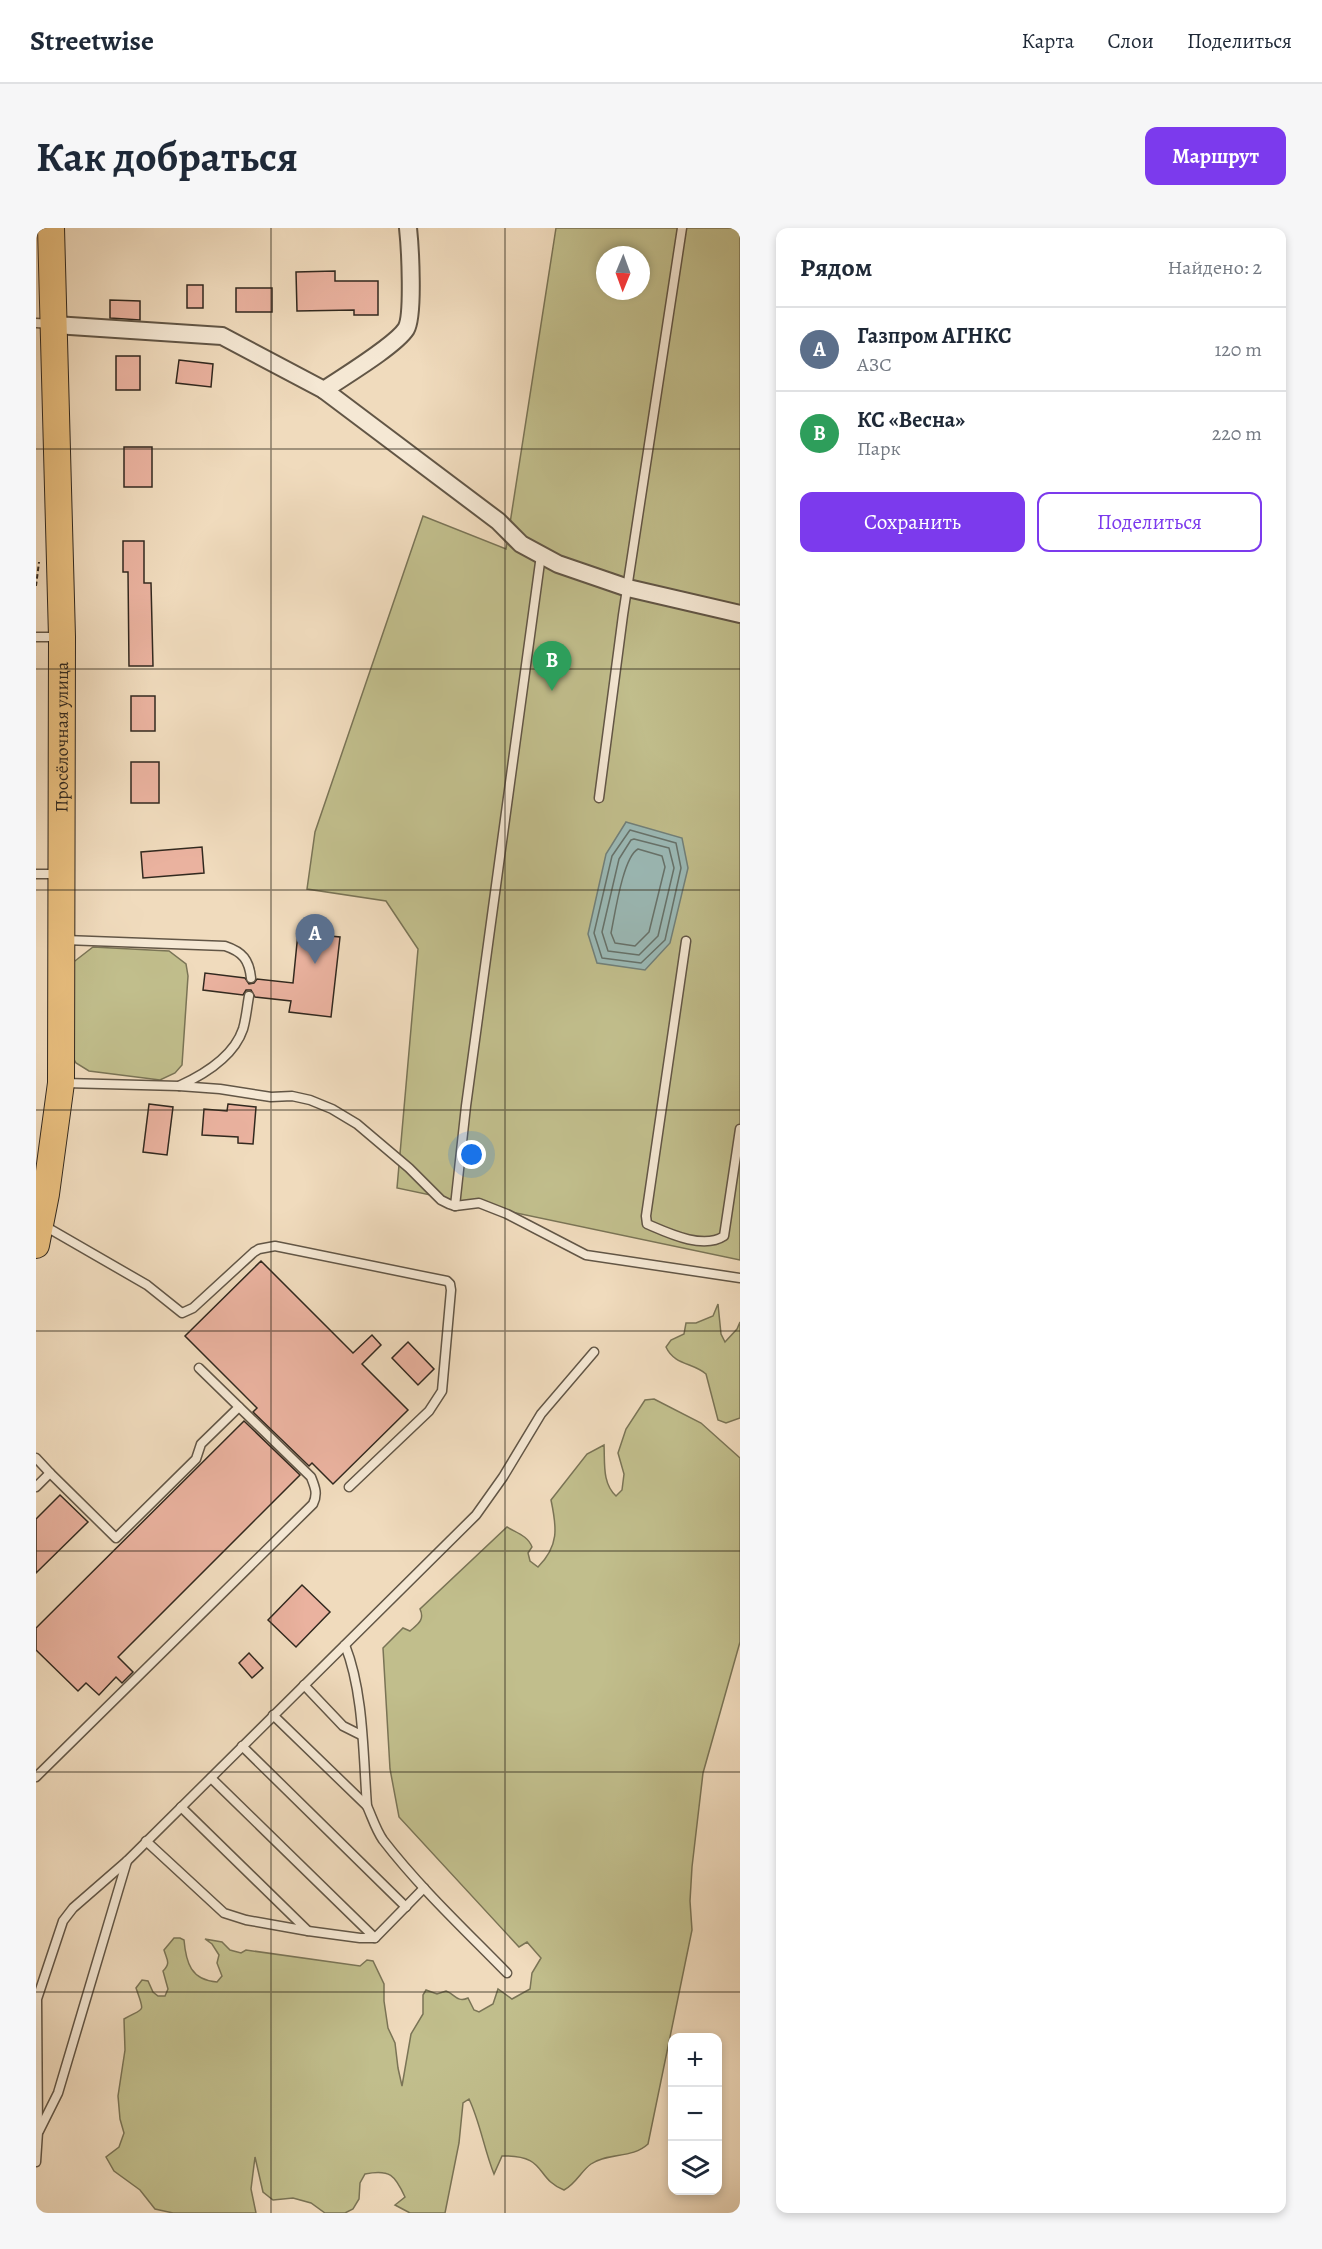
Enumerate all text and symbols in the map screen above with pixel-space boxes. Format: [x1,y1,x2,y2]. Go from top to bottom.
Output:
text: Streetwise [30,22,154,60]
text: Карта [1021,27,1074,55]
text: Слои [1107,27,1154,55]
text: Поделиться [1187,27,1292,55]
button: Маршрут [1145,127,1286,185]
text: Как добраться [36,128,298,185]
north arrow [596,246,650,300]
text: Рядом [800,250,872,285]
text: Найдено: 2 [1167,254,1262,281]
text: Газпром АГНКС [857,321,1012,351]
text: A [813,336,826,363]
text: 120 m [1214,336,1262,363]
text: АЗС [857,351,892,378]
text: КС «Весна» [857,405,965,435]
text: B [813,420,826,447]
text: 220 m [1212,420,1262,447]
text: Парк [857,435,901,462]
button: Сохранить [800,492,1025,552]
button: Поделиться [1037,492,1262,552]
pin: B [532,642,572,691]
street label: Просёлочная улица [50,661,74,812]
pin: A [296,914,334,964]
your location [457,1140,486,1169]
map controls [668,2033,722,2195]
button: + [668,2033,722,2087]
button: − [668,2087,722,2141]
button: layers [668,2141,722,2195]

